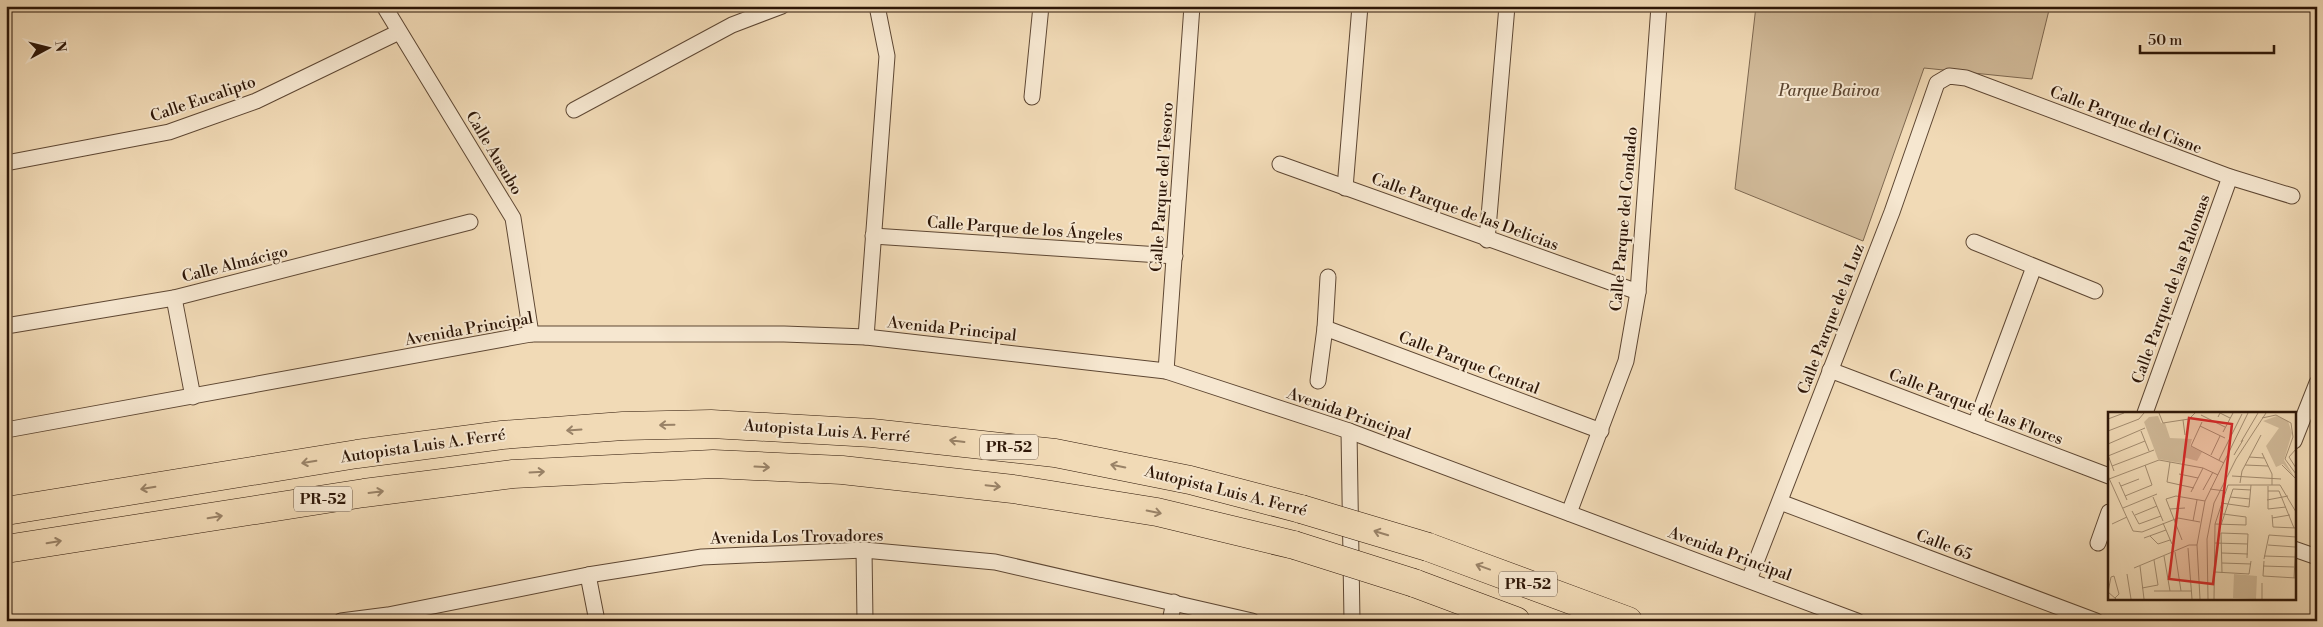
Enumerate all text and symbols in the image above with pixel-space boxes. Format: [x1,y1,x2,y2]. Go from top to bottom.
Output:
north arrow [22,22,72,72]
scale bar [2140,22,2274,54]
text: 50 m [2148,31,2182,50]
text: N [50,40,70,53]
street label: Calle Eucalipto [148,72,258,126]
park label: Parque Bairoa [1778,81,1880,101]
street label: Calle Parque del Cisne [2047,82,2205,158]
street label: Calle Parque del Tesoro [1146,101,1178,273]
street label: Calle Ausubo [461,107,527,199]
street label: Calle Parque del Condado [1606,126,1642,312]
street label: Calle Parque de las Delicias [1369,169,1561,255]
street label: Calle Parque de las Palomas [2127,192,2215,386]
street label: Calle Parque de los Ángeles [926,210,1124,246]
street label: Calle Almácigo [180,241,290,287]
street label: Calle Parque de la Luz [1793,241,1869,397]
street label: Avenida Principal [402,308,535,350]
street label: Avenida Principal [885,312,1018,346]
street label: Calle Parque Central [1396,327,1543,399]
street label: Calle Parque de las Flores [1886,365,2066,449]
street label: Avenida Principal [1283,383,1414,445]
inset map [2108,412,2296,600]
street label: Autopista Luis A. Ferré [742,415,911,447]
one-way arrow [659,420,676,430]
street label: Autopista Luis A. Ferré [338,424,507,468]
one-way arrow [566,425,582,434]
road number: PR-52 [980,434,1038,460]
one-way arrow [949,436,965,446]
one-way arrow [301,458,317,468]
one-way arrow [1110,460,1126,470]
street label: Autopista Luis A. Ferré [1142,461,1309,521]
one-way arrow [754,462,770,471]
one-way arrow [529,468,545,477]
one-way arrow [985,482,1001,491]
one-way arrow [141,484,157,494]
road number: PR-52 [294,486,352,512]
one-way arrow [367,486,383,496]
one-way arrow [1145,507,1161,517]
one-way arrow [207,511,223,521]
street label: Avenida Principal [1665,522,1795,586]
street label: Avenida Los Trovadores [709,525,884,549]
street label: Calle 65 [1913,525,1975,565]
one-way arrow [1374,527,1390,537]
one-way arrow [46,536,62,546]
one-way arrow [1476,562,1492,571]
road number: PR-52 [1499,572,1557,596]

